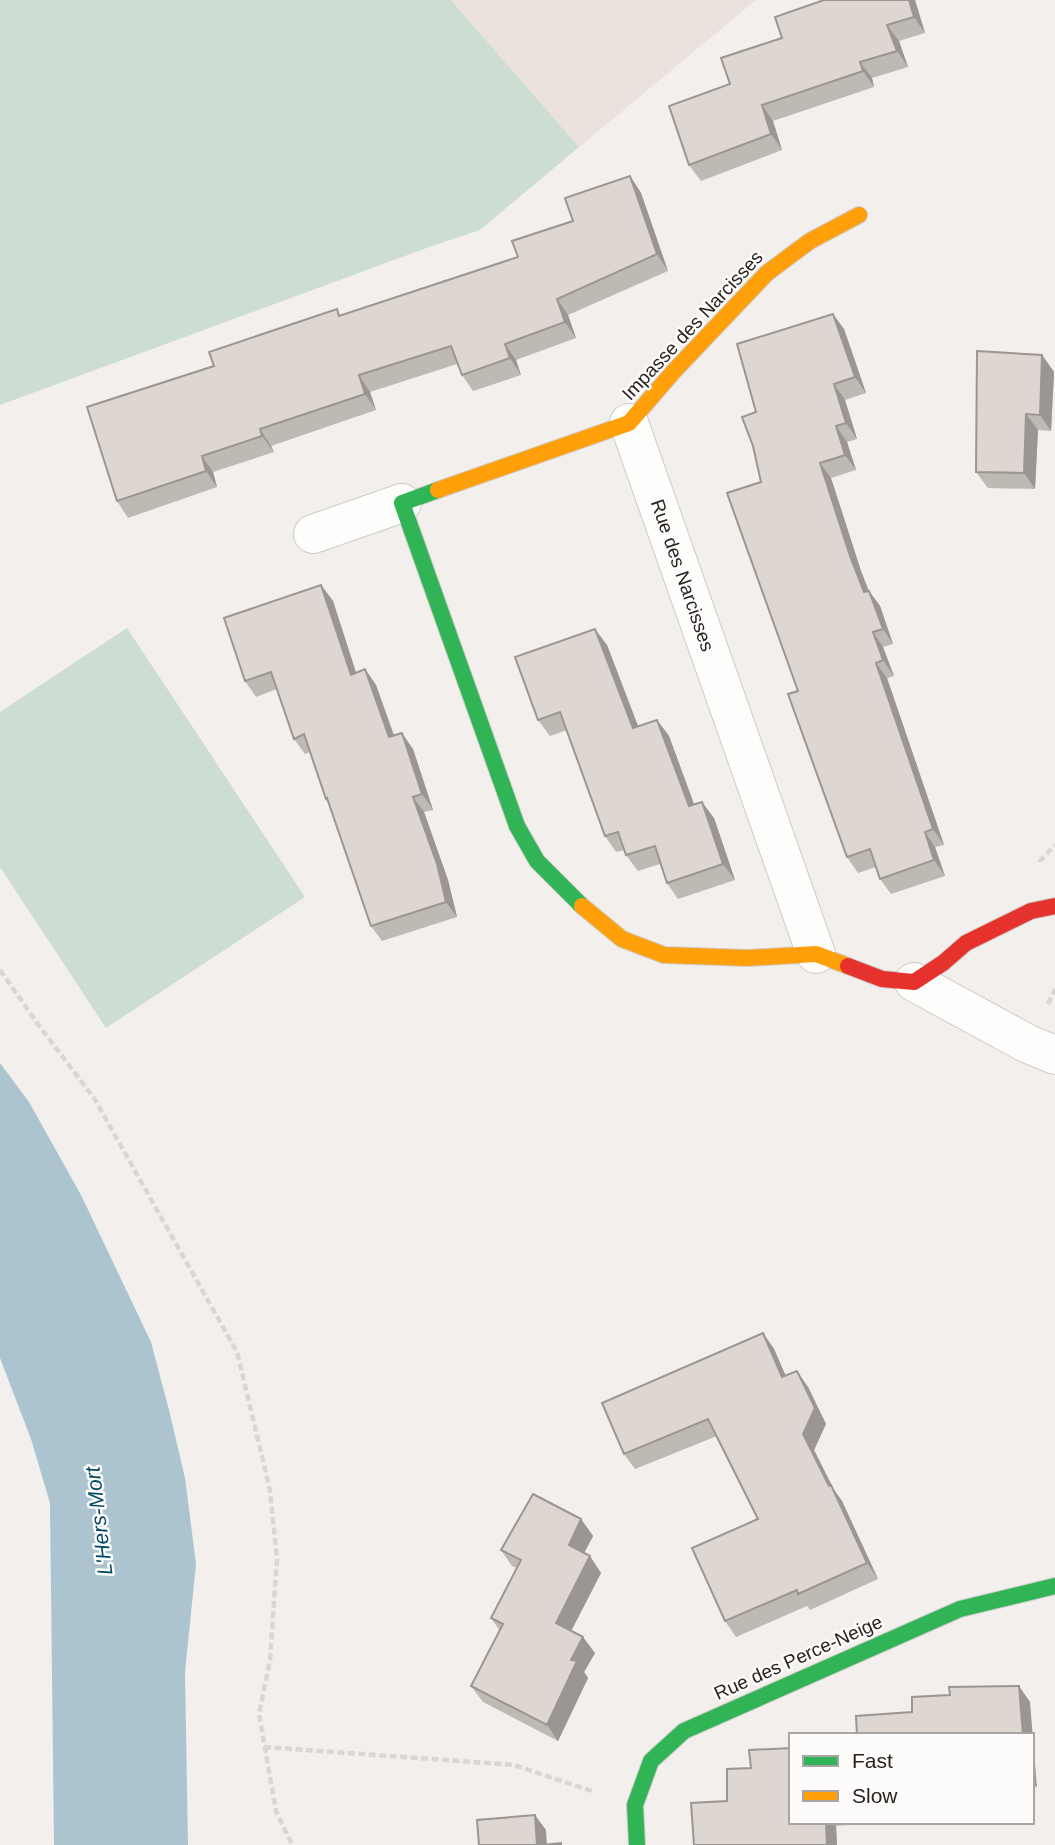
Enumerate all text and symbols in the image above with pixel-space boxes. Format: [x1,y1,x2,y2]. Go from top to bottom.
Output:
street label: Impasse des Narcisses [618,246,767,404]
street label: Rue des Narcisses [647,496,718,654]
water label: L'Hers-Mort [80,1464,117,1577]
street label: Rue des Perce-Neige [711,1611,885,1704]
legend [789,1733,1034,1824]
text: Fast [852,1749,893,1772]
text: Slow [852,1784,898,1807]

